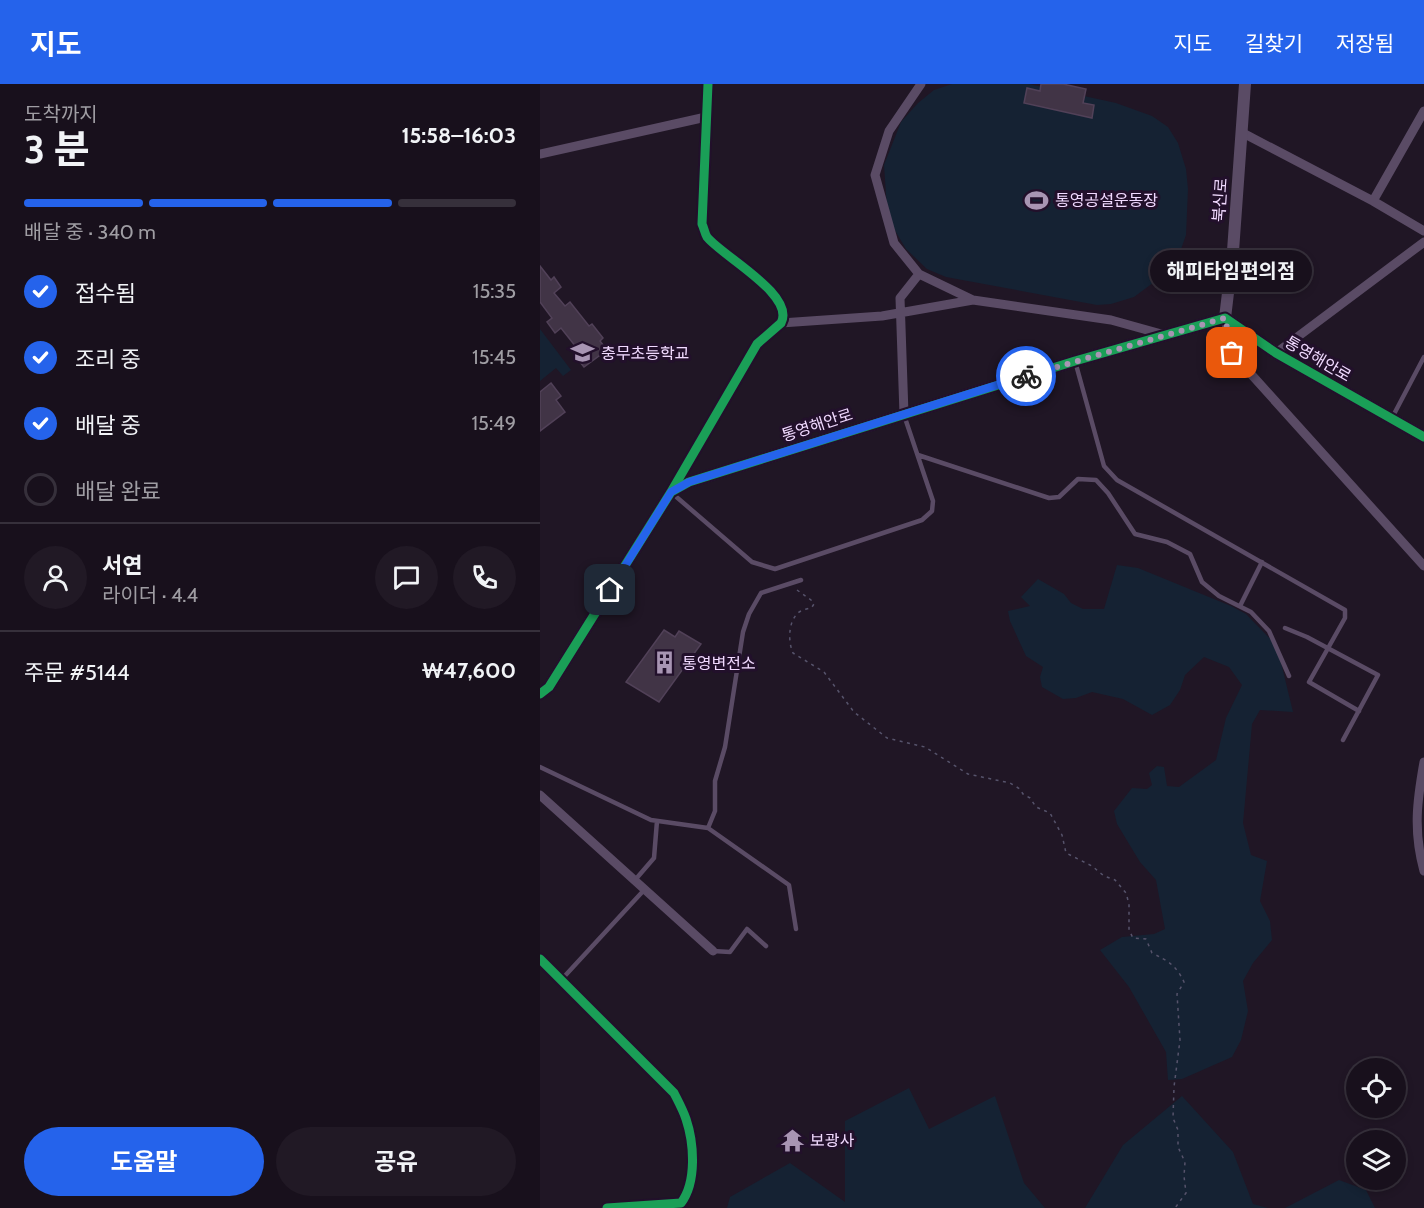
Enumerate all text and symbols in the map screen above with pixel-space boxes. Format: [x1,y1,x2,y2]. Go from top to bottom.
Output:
text: 지도 [30,27,82,61]
text: 지도 [1173,31,1212,56]
text: 길찾기 [1245,31,1303,56]
text: 저장됨 [1336,31,1394,56]
text: 도착까지 [24,102,98,126]
text: 15:58–16:03 [401,122,516,149]
text: 3 분 [24,125,90,173]
street label: 북신로 [1209,177,1231,223]
sports icon: 통영공설운동장 [1024,187,1050,213]
place label: 통영공설운동장 [1055,191,1158,210]
text: 배달 중 · 340 m [24,220,156,244]
callout: 해피타임편의점 [1151,251,1313,293]
text: 해피타임편의점 [1167,259,1295,283]
icon: check [24,275,57,308]
text: 15:35 [473,279,516,303]
text: 접수됨 [75,280,136,307]
pin [1206,327,1257,378]
street label: 통영해안로 [1281,332,1355,386]
icon: bag [1215,336,1248,369]
school or university icon: 충무초등학교 [570,340,596,366]
icon: check [24,341,57,374]
place label: 충무초등학교 [601,344,689,363]
text: 15:45 [472,345,516,369]
text: 조리 중 [75,346,141,373]
courier [996,346,1056,406]
icon: bike [1010,360,1043,393]
street label: 통영해안로 [779,405,855,445]
icon: check [24,407,57,440]
text: 15:49 [472,411,516,435]
text: 배달 중 [75,412,141,439]
text: 배달 완료 [75,478,161,505]
button: person [24,546,87,609]
button: chat [375,546,438,609]
button: phone [453,546,516,609]
text: 서연 [102,552,142,579]
pin [584,564,635,615]
icon: home [593,573,626,606]
text: 라이더 · 4.4 [102,583,198,607]
building icon: 통영변전소 [651,650,677,676]
place label: 통영변전소 [682,654,756,673]
text: ₩47,600 [422,657,516,684]
text: 주문 #5144 [24,659,129,686]
map controls [1346,1058,1406,1190]
button: locate [1346,1058,1406,1118]
button: 도움말 [24,1127,264,1196]
button: 공유 [276,1127,516,1196]
temple icon: 보광사 [779,1127,805,1153]
button: layers [1346,1130,1406,1190]
place label: 보광사 [810,1131,854,1150]

